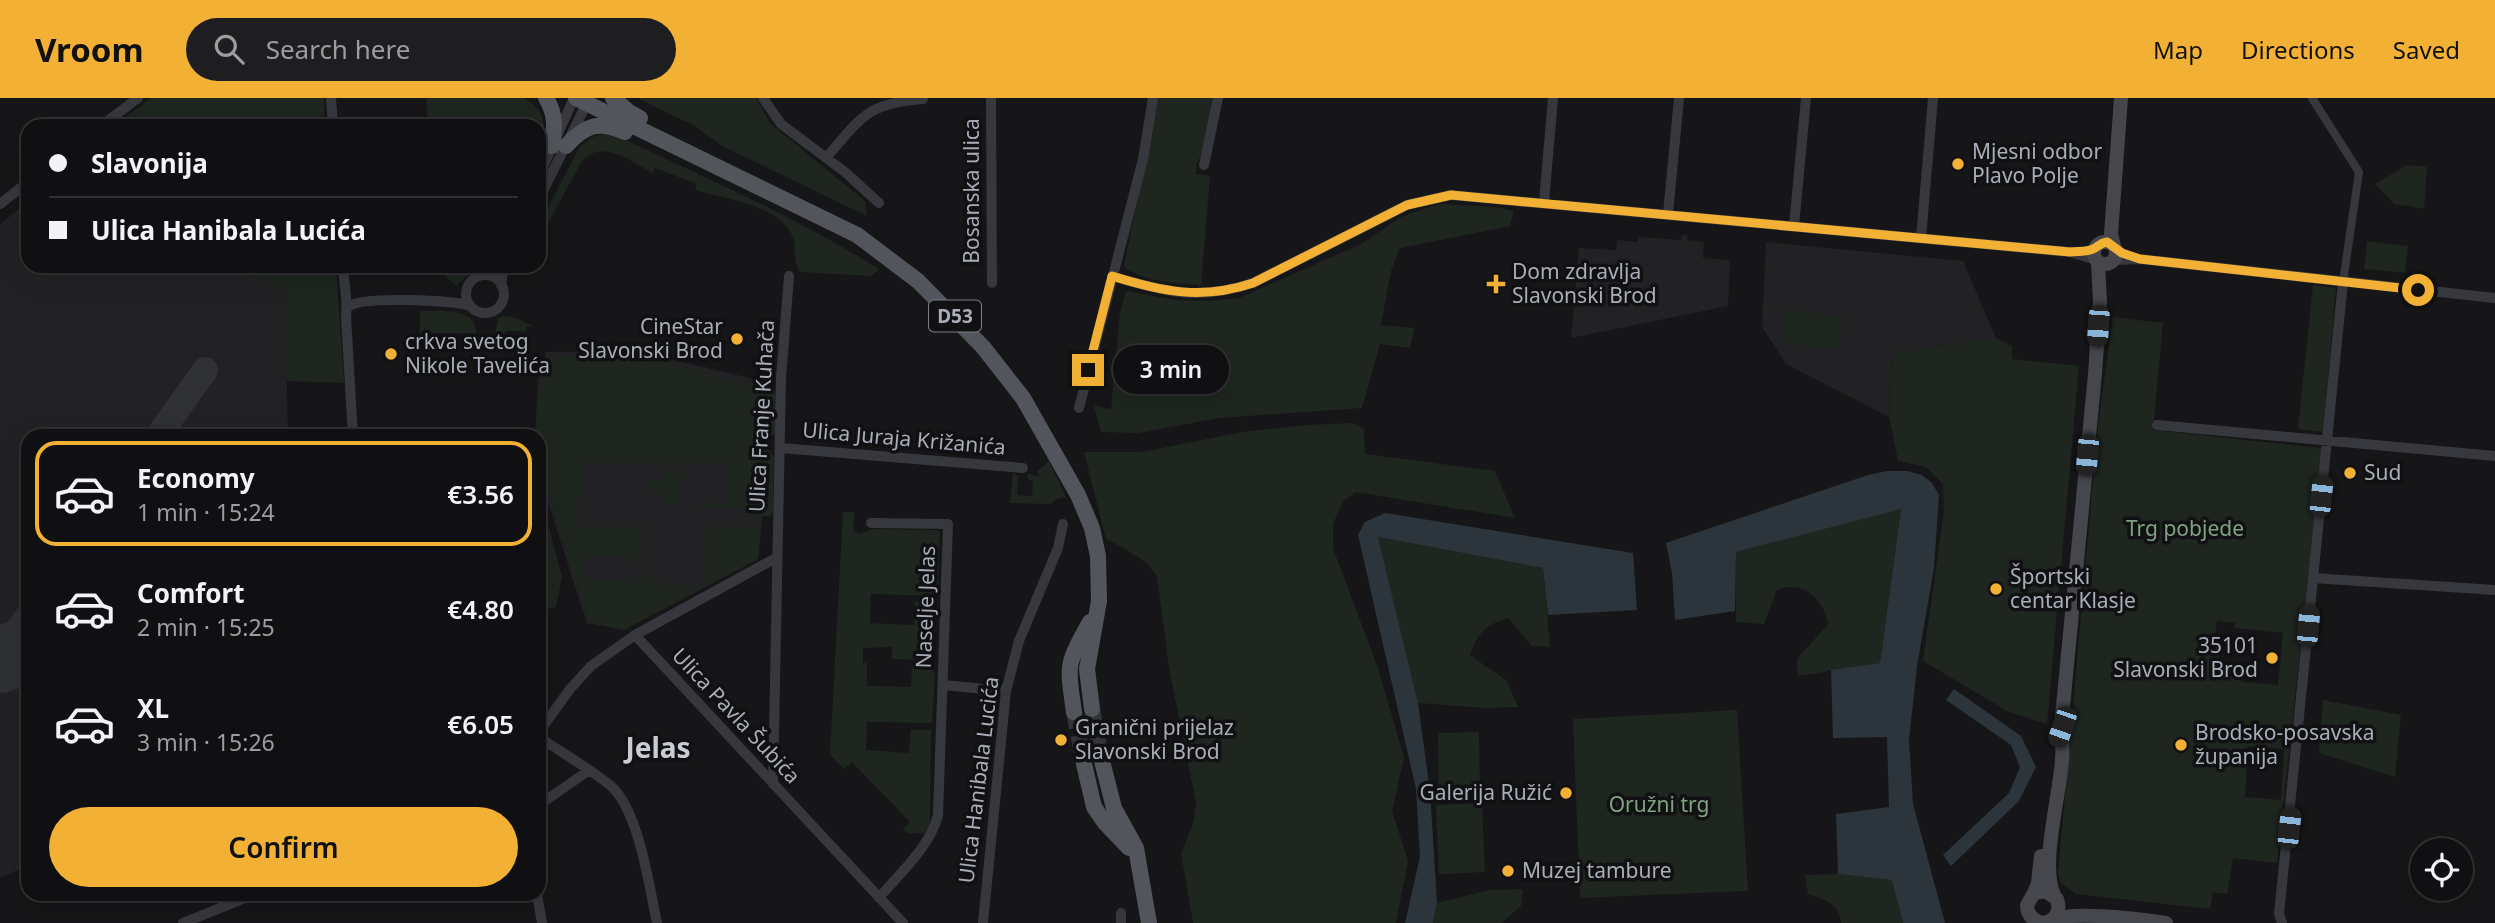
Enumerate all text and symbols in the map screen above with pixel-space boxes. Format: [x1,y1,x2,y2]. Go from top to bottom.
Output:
search box [186,18,676,81]
text: Vroom [35,27,144,72]
icon: search [210,30,248,68]
text: Search here [266,31,410,67]
text: Map [2153,33,2203,66]
text: Directions [2241,33,2355,66]
text: Saved [2393,33,2460,66]
street label: Bosanska ulica [957,118,985,264]
place label: Mjesni odbor Plavo Polje [1972,137,2102,189]
text: Slavonija [91,145,208,181]
marker: Mjesni odbor Plavo Polje [1950,156,1966,172]
text: Ulica Hanibala Lucića [91,212,366,248]
place label: Dom zdravlja Slavonski Brod [1512,257,1657,309]
marker: Dom zdravlja Slavonski Brod [1486,274,1506,294]
route start [2402,274,2434,306]
road number: D53 [929,300,981,331]
car [2087,304,2110,348]
place label: CineStar Slavonski Brod [578,312,723,364]
street label: Ulica Franje Kuhača [742,319,780,513]
place label: crkva svetog Nikole Tavelića [405,327,550,379]
marker: CineStar Slavonski Brod [729,331,745,347]
callout: 3 min [1112,345,1228,394]
marker: crkva svetog Nikole Tavelića [383,346,399,362]
text: 3 min [1140,353,1202,385]
route end [1072,354,1104,386]
street label: Ulica Juraja Križanića [801,415,1007,461]
car [2075,433,2100,477]
place label: Sud [2364,458,2401,486]
text: Economy [137,460,255,496]
icon: car [53,462,116,525]
marker: Sud [2342,465,2358,481]
car [2309,474,2334,518]
text: €3.56 [447,476,514,512]
text: 1 min · 15:24 [137,496,275,528]
park label: Trg pobjede [2126,514,2244,542]
street label: Naselje Jelas [909,545,941,669]
place label: Športski centar Klasje [2010,562,2136,614]
text: Comfort [137,575,245,611]
icon: car [53,577,116,640]
marker: Športski centar Klasje [1988,581,2004,597]
text: €4.80 [447,591,514,627]
car [2296,604,2321,648]
text: 2 min · 15:25 [137,611,275,643]
place label: 35101 Slavonski Brod [2113,631,2258,683]
street label: Ulica Pavla Šubića [666,641,807,789]
marker: 35101 Slavonski Brod [2264,650,2280,666]
street label: Ulica Hanibala Lucića [951,675,1005,885]
text: XL [137,690,169,726]
icon: car [53,692,116,755]
car [2046,704,2079,750]
text: €6.05 [447,706,514,742]
place label: Granični prijelaz Slavonski Brod [1075,713,1234,765]
place label: Brodsko-posavska županija [2195,718,2374,770]
text: 3 min · 15:26 [137,726,275,758]
district label: Jelas [622,728,691,766]
marker: Granični prijelaz Slavonski Brod [1053,732,1069,748]
marker: Brodsko-posavska županija [2173,737,2189,753]
place label: Galerija Ružić [1420,778,1552,806]
marker: Galerija Ružić [1558,785,1574,801]
park label: Oružni trg [1609,790,1709,818]
car [2277,806,2302,850]
button: Confirm [49,807,518,887]
map controls [2410,838,2473,901]
button: locate [2410,838,2473,901]
place label: Muzej tambure [1522,856,1672,884]
marker: Muzej tambure [1500,863,1516,879]

